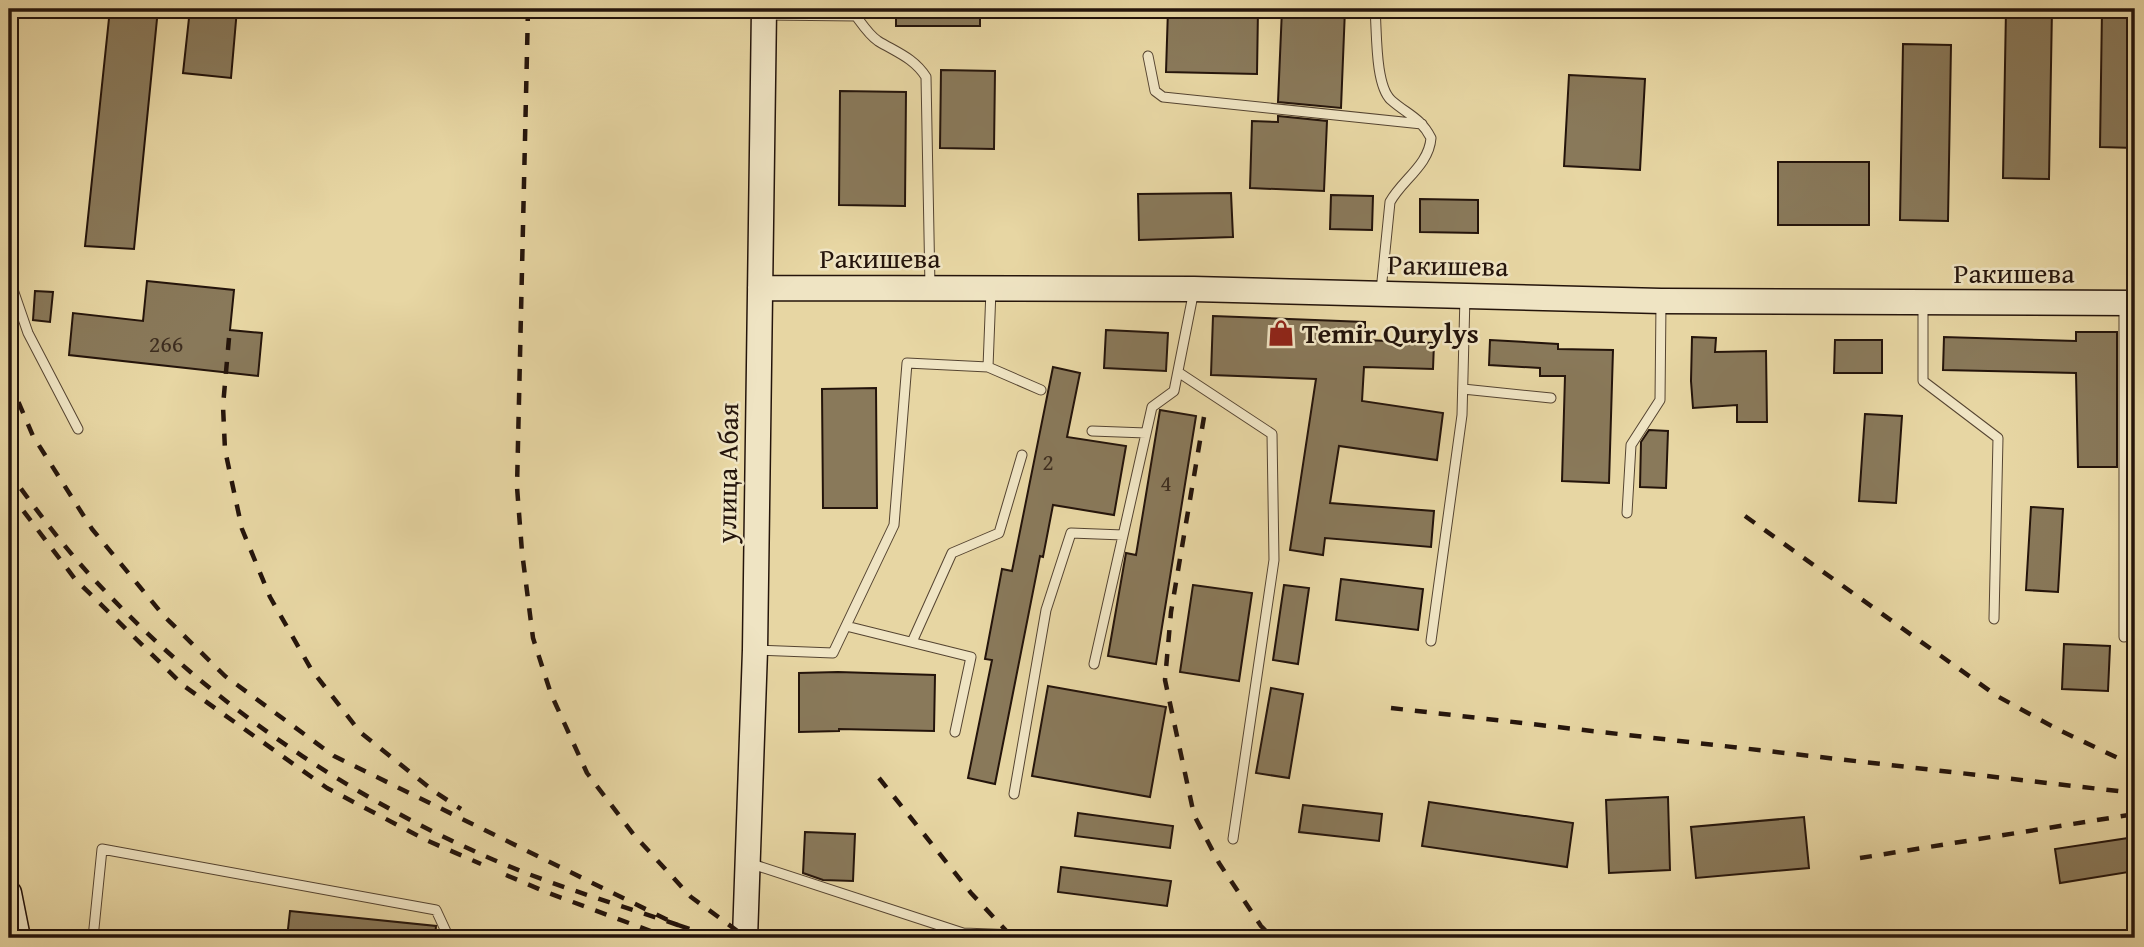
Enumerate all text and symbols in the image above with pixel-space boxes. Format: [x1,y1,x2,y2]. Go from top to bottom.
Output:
street label: Ракишева [819,237,941,278]
street label: Ракишева [1387,243,1510,286]
street label: Ракишева [1953,252,2075,293]
place label: Temir Qurylys [1302,312,1479,353]
shop icon: Temir Qurylys [1266,318,1296,348]
house number: 266 [149,326,183,361]
street label: улица Абая [705,402,748,545]
house number: 2 [1042,444,1054,479]
house number: 4 [1160,465,1172,500]

